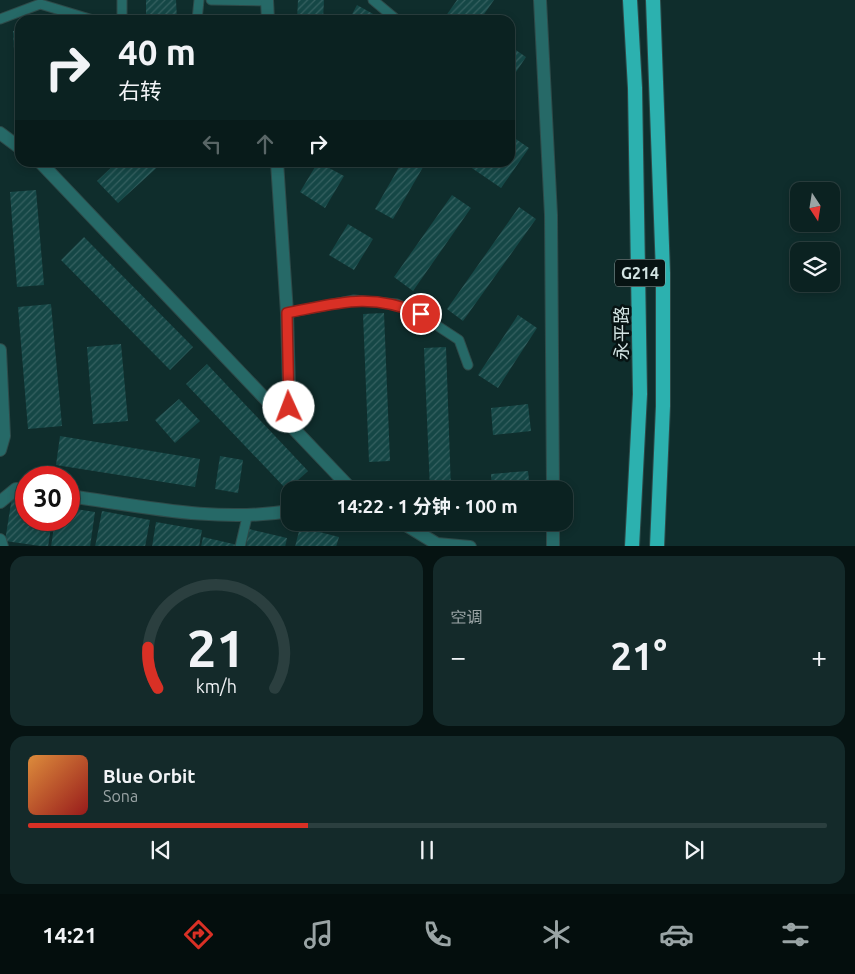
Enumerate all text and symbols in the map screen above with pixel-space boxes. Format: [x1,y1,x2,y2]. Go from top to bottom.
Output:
text: 40 m [118,32,196,72]
icon: right [35,35,100,100]
text: 右转 [118,78,162,103]
icon: left [198,130,226,158]
icon: ahead [251,130,279,158]
icon: right [304,130,332,158]
north arrow [790,182,840,232]
map controls [790,182,840,292]
button: layers [790,242,840,292]
road number: G214 [615,260,665,286]
pin [400,293,442,335]
icon: arrive [407,300,435,328]
street label: 永平路 [611,306,631,360]
position arrow [262,380,314,432]
speed limit sign: 30 [15,466,80,531]
text: 14:22 · 1 分钟 · 100 m [336,495,518,517]
text: 空调 [451,608,483,626]
text: 21 [187,619,246,677]
text: 21° [611,635,667,677]
text: − [451,641,466,672]
text: + [811,641,827,672]
text: km/h [196,676,237,696]
text: Blue Orbit [103,765,196,787]
text: Sona [103,787,138,805]
icon: previous [147,836,175,864]
icon: pause [413,836,441,864]
icon: next [680,836,708,864]
icon: directions [181,917,216,952]
icon: music [301,917,336,952]
icon: phone [420,917,455,952]
icon: climate [539,917,574,952]
icon: car [659,917,694,952]
icon: filters [778,917,813,952]
text: 14:21 [42,922,97,947]

